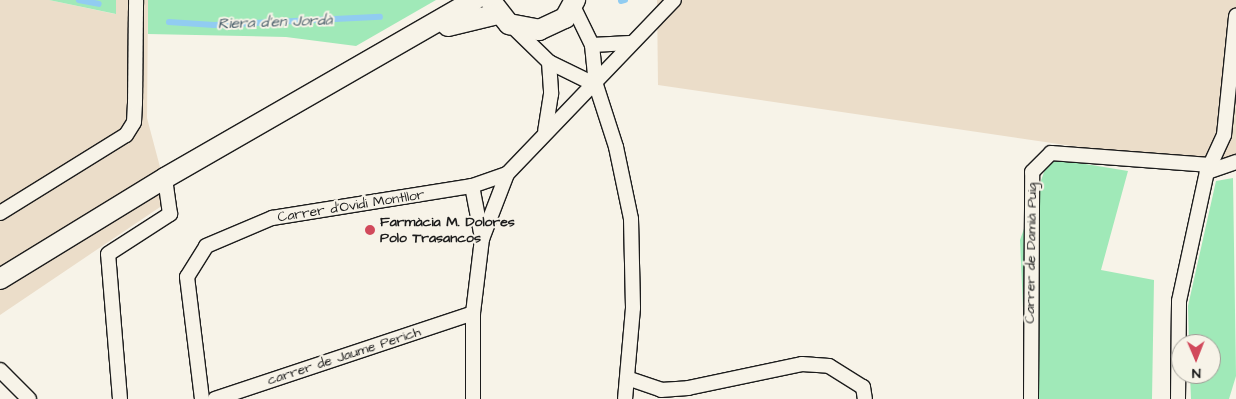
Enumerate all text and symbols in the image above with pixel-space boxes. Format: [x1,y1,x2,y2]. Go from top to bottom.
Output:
water label: Riera d'en Jordà [217,11,333,33]
street label: Carrer de Damià Puig [1021,182,1041,324]
street label: Carrer d'Ovidi Montllor [276,186,426,226]
place label: Farmàcia M. Dolores Polo Trasancos [380,214,515,246]
marker: Farmàcia M. Dolores Polo Trasancos [364,224,376,236]
street label: carrer de Jaume Perich [265,323,423,389]
north arrow [1171,334,1221,384]
text: N [1192,363,1201,383]

